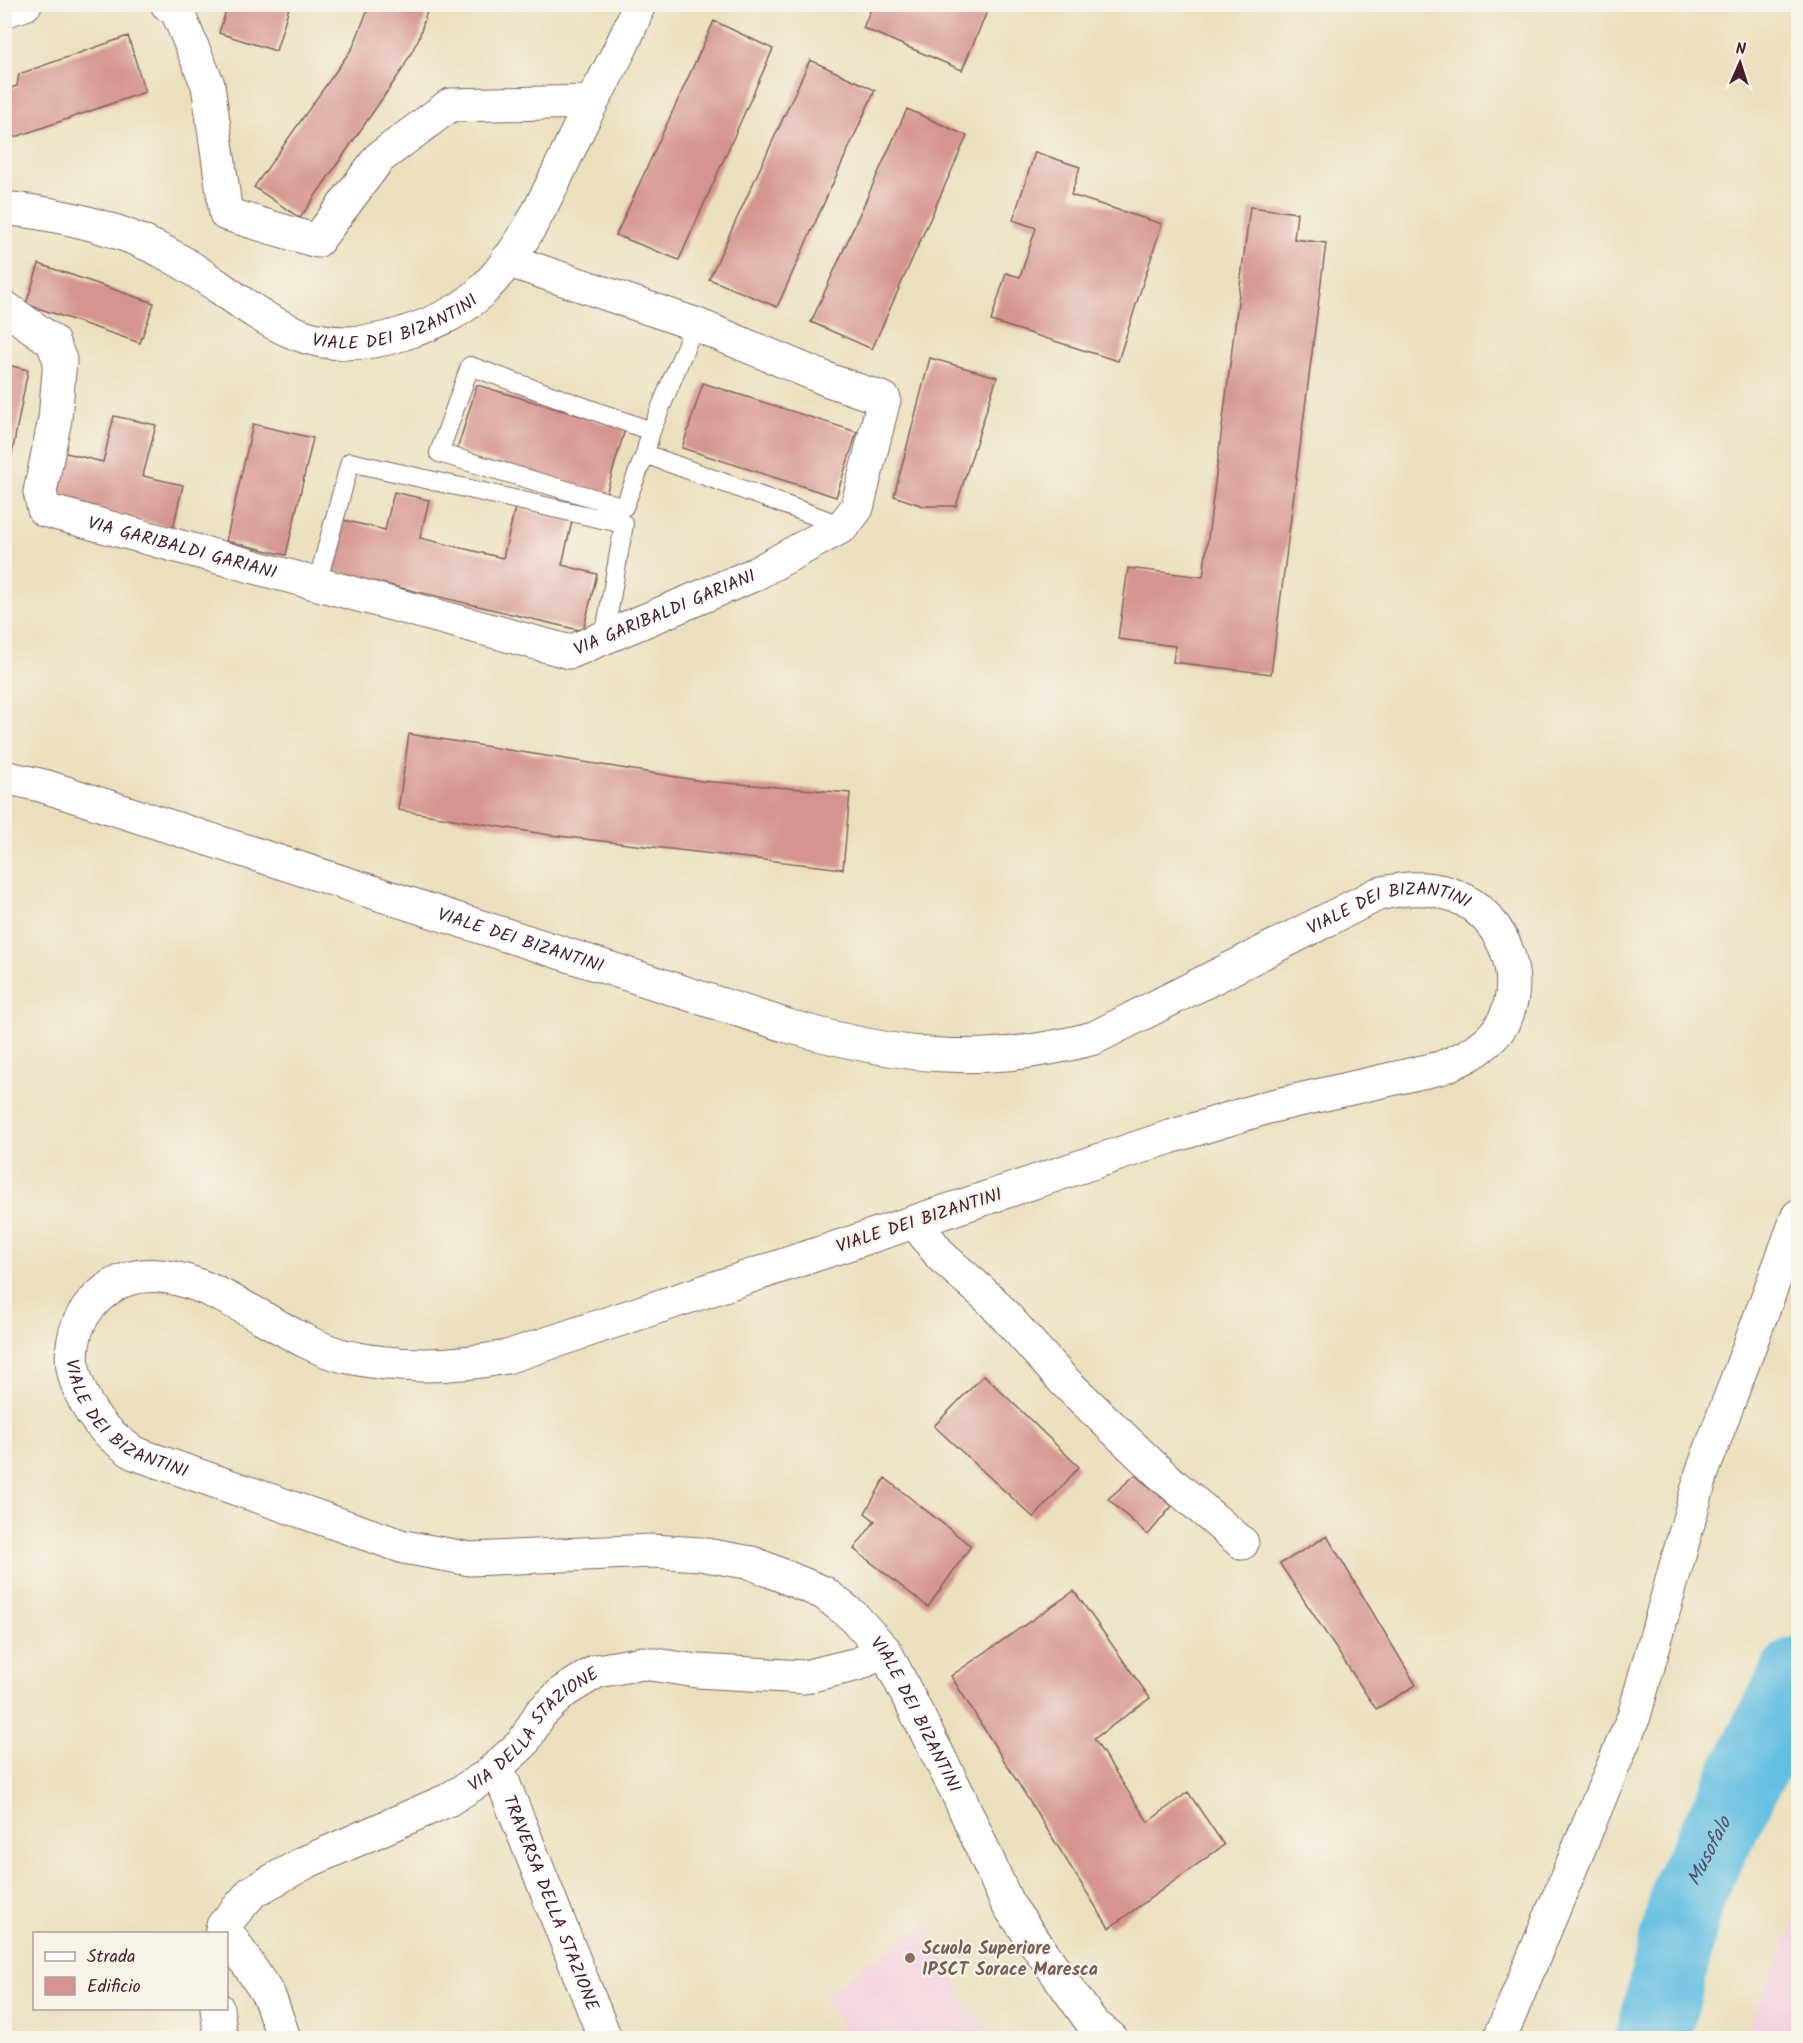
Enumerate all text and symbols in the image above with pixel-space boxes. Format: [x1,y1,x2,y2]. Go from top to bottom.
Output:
north arrow [1710,33,1770,93]
text: N [1735,37,1746,62]
street label: VIALE DEI BIZANTINI [309,288,485,359]
street label: VIA GARIBALDI GARIANI [84,509,280,588]
street label: VIA GARIBALDI GARIANI [570,562,761,665]
street label: VIALE DEI BIZANTINI [1302,876,1476,944]
street label: VIALE DEI BIZANTINI [434,901,607,982]
street label: VIALE DEI BIZANTINI [833,1181,1006,1262]
street label: VIALE DEI BIZANTINI [56,1358,192,1487]
street label: VIALE DEI BIZANTINI [862,1630,968,1798]
street label: VIA DELLA STAZIONE [463,1660,605,1800]
street label: TRAVERSA DELLA STAZIONE [494,1791,606,2016]
water label: Musofalo [1679,1810,1742,1892]
legend [33,1932,228,2010]
place label: Scuola Superiore IPSCT Sorace Maresca [922,1935,1098,1985]
text: Strada [87,1943,135,1972]
marker: Scuola Superiore IPSCT Sorace Maresca [903,1951,917,1965]
text: Edificio [87,1973,141,2002]

